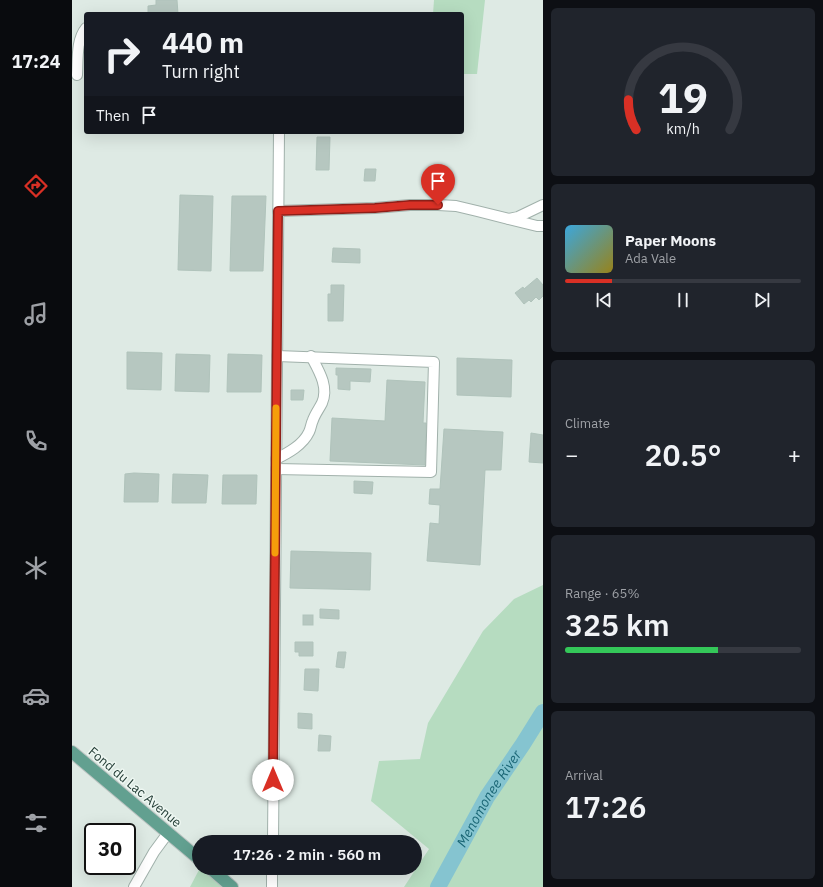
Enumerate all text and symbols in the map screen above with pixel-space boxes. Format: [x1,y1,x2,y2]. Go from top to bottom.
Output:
text: 440 m [162,24,244,61]
icon: right [96,28,148,80]
text: 17:24 [11,50,61,73]
text: Turn right [162,60,240,83]
text: 19 [658,70,708,124]
icon: arrive [138,104,160,126]
text: Then [96,106,130,125]
text: km/h [666,118,700,137]
pin [421,164,455,205]
icon: arrive [427,170,449,192]
icon: directions [22,172,50,200]
text: Paper Moons [625,231,716,250]
text: Ada Vale [625,250,676,267]
icon: previous [593,289,615,311]
icon: pause [672,289,694,311]
icon: next [751,289,773,311]
icon: music [22,300,50,328]
text: Climate [565,415,610,432]
icon: phone [22,427,50,455]
text: 20.5° [644,435,722,474]
text: − [565,440,578,469]
text: + [788,440,801,469]
icon: climate [22,554,50,582]
text: Range · 65% [565,585,639,602]
text: 325 km [565,605,670,644]
icon: car [22,682,50,710]
street label: Fond du Lac Avenue [85,743,185,831]
water label: Menomonee River [452,746,526,850]
position arrow [252,759,294,801]
text: Arrival [565,767,603,784]
text: 17:26 [565,787,647,826]
icon: filters [22,809,50,837]
speed limit sign: 30 [84,823,136,875]
text: 17:26 · 2 min · 560 m [233,845,381,864]

